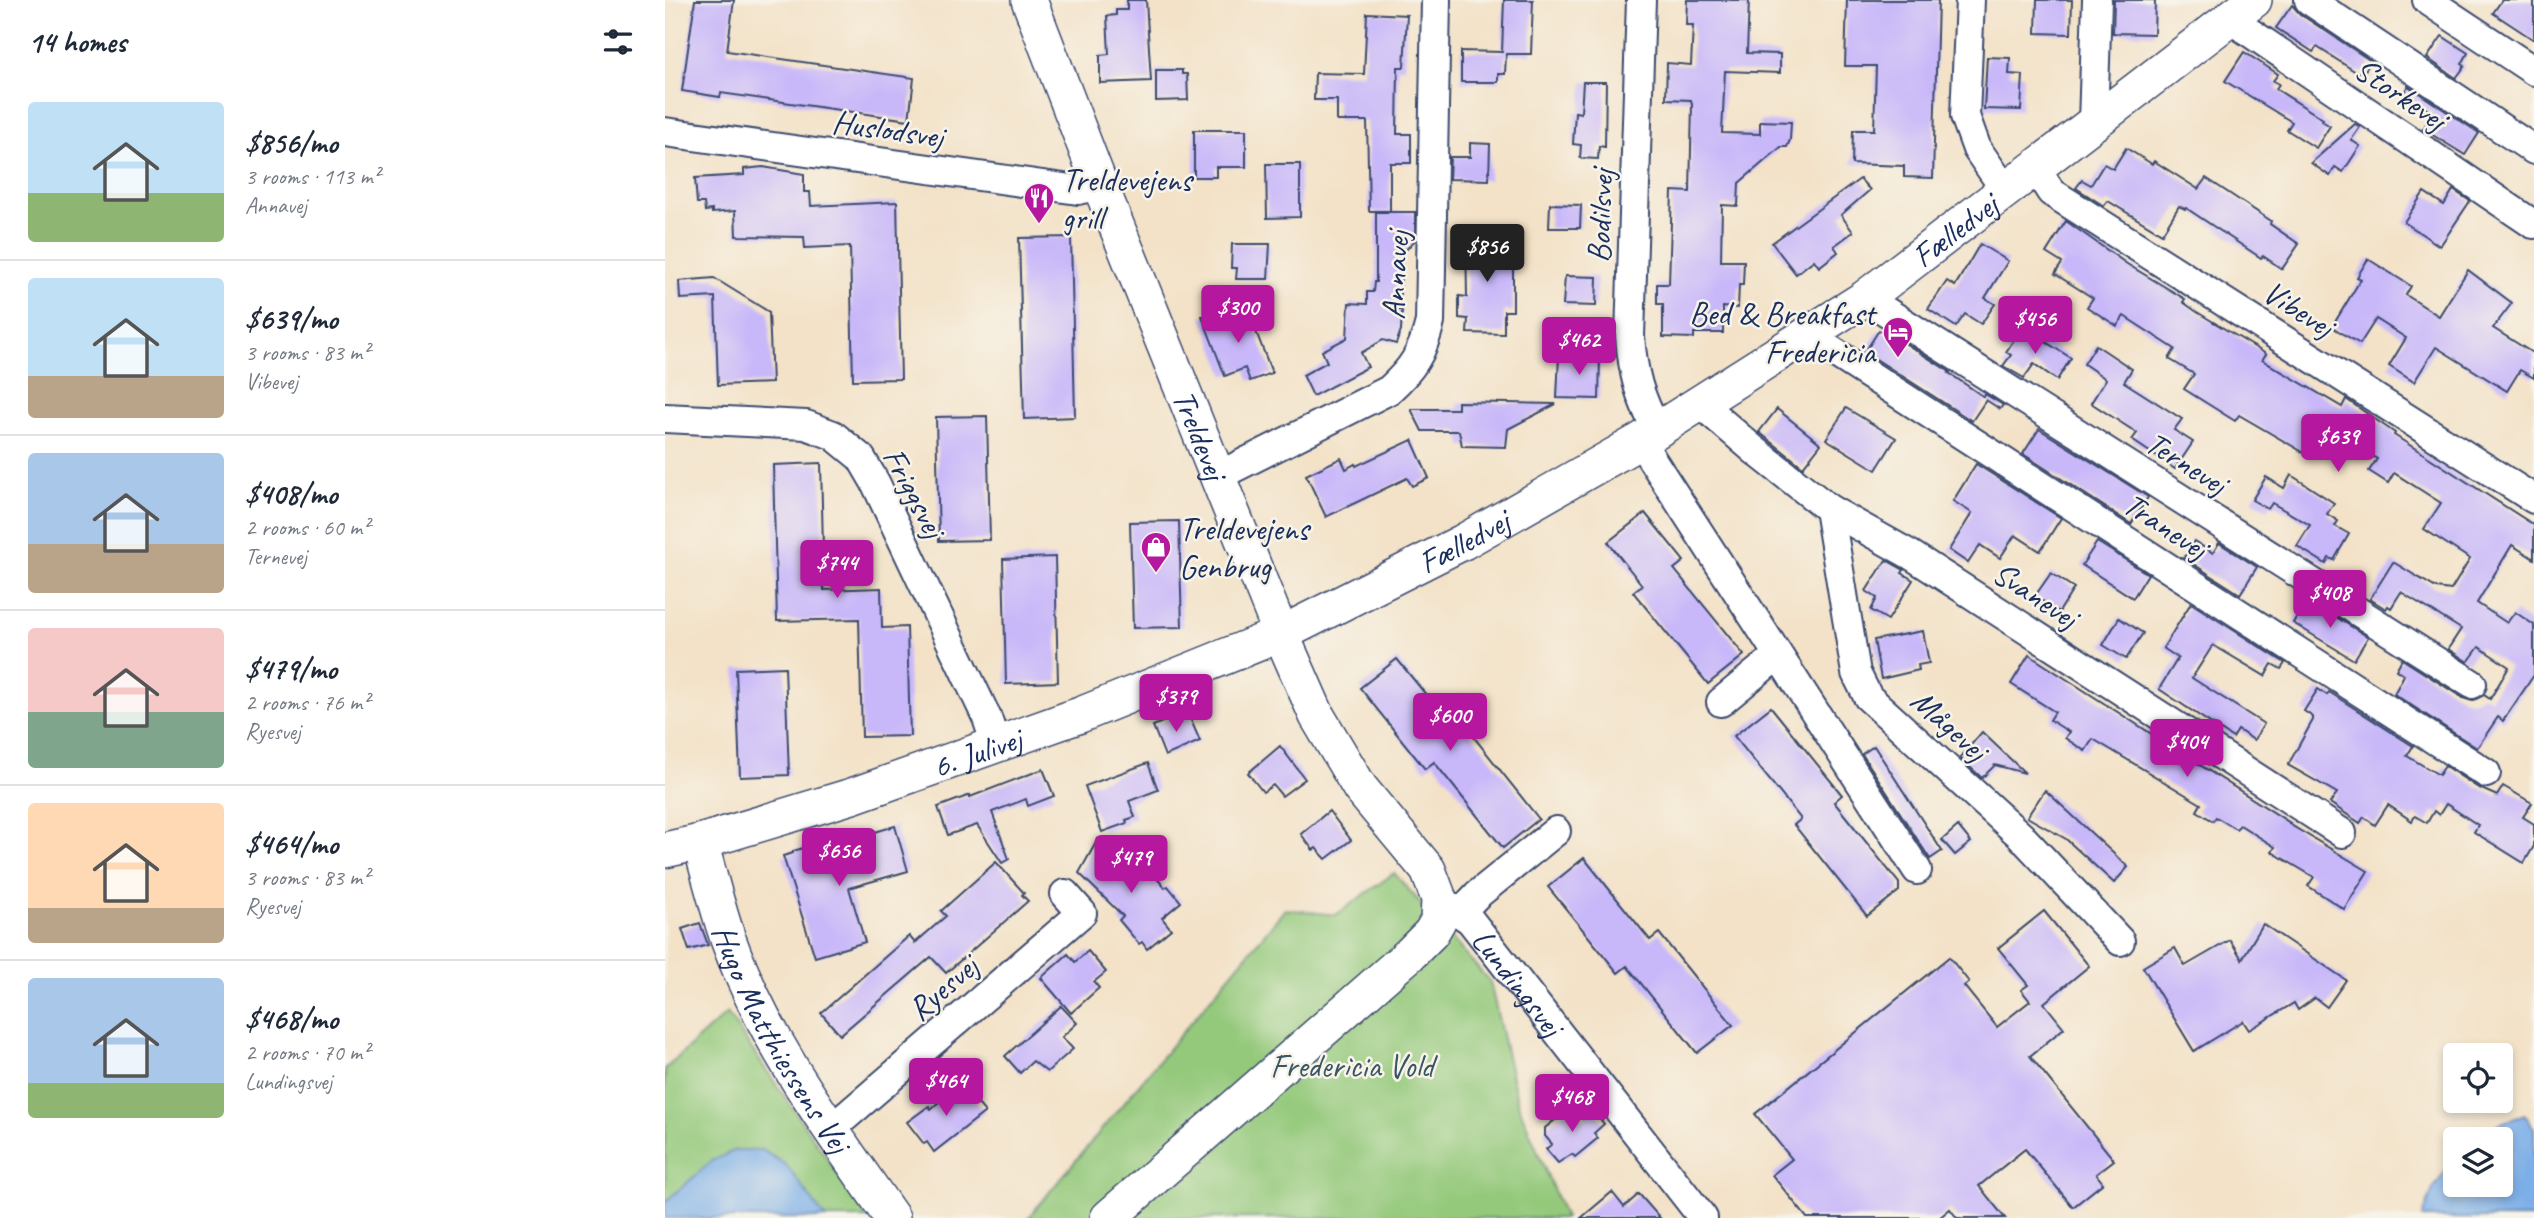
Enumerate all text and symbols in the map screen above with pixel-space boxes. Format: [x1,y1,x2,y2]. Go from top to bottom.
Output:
text: 14 homes [28,23,126,61]
icon: filters [599,23,637,61]
street label: Storkevej [2346,48,2458,142]
street label: Huslodsvej [830,100,949,158]
text: $856/mo [245,124,338,162]
icon: home [84,130,168,214]
place label: Treldevejens grill [1062,159,1194,239]
text: 3 rooms · 113 m² [245,162,380,191]
street label: Bodilsvej [1577,164,1623,263]
restaurant icon: Treldevejens grill [1022,181,1056,225]
street label: Fælledvej [1903,182,2010,277]
text: Annavej [245,191,307,220]
pin: $856 [1446,224,1528,284]
street label: Annavej [1372,226,1418,320]
text: $856 [1466,232,1508,261]
street label: Vibevej [2255,271,2345,348]
pin: $300 [1197,286,1279,345]
text: $300 [1217,293,1259,322]
place label: Bed & Breakfast Fredericia [1689,293,1878,373]
pin: $456 [1994,296,2076,356]
text: $639/mo [245,300,338,338]
text: $456 [2014,304,2056,333]
icon: home [84,306,168,390]
hotel icon: Bed & Breakfast Fredericia [1881,315,1915,359]
pin: $462 [1538,318,1620,377]
text: $462 [1558,325,1600,354]
text: 3 rooms · 83 m² [245,338,369,367]
text: Vibevej [245,367,298,396]
street label: Treldevej [1163,384,1238,490]
pin: $639 [2297,414,2379,474]
street label: Ternevej [2138,422,2238,506]
text: $639 [2317,422,2359,451]
street label: Friggsvej [873,440,957,548]
text: $408/mo [245,475,337,513]
icon: home [84,481,168,565]
street label: Tranevej [2115,483,2218,570]
street label: Fælledvej [1411,498,1520,583]
place label: Treldevejens Genbrug [1179,508,1311,588]
text: 2 rooms · 60 m² [245,513,369,542]
shop icon: Treldevejens Genbrug [1139,530,1173,574]
pin: $744 [796,540,878,600]
text: Ternevej [245,542,307,571]
text: $744 [816,548,858,577]
street label: Svanevej [1985,552,2089,640]
pin: $408 [2289,570,2371,630]
text: $408 [2309,578,2351,607]
text: $479/mo [245,650,337,688]
icon: home [84,656,168,740]
pin: $379 [1135,674,1217,734]
street label: Mågevej [1902,679,1999,772]
text: $379 [1155,682,1197,711]
text: 2 rooms · 76 m² [245,688,369,717]
pin: $600 [1409,694,1491,753]
text: $600 [1429,701,1471,730]
street label: 6. Julivej [927,716,1030,788]
text: Ryesvej [245,717,301,746]
pin: $404 [2146,720,2228,779]
text: $404 [2166,727,2208,756]
text: $464/mo [245,825,338,863]
pin: $656 [798,828,880,888]
icon: home [84,831,168,915]
text: $656 [818,836,860,865]
pin: $479 [1090,836,1172,895]
text: $479 [1110,843,1152,872]
text: 3 rooms · 83 m² [245,863,369,892]
text: Ryesvej [245,892,301,921]
street label: Hugo Matthiessens Vej [703,920,862,1164]
street label: Lundingsvej [1462,920,1575,1047]
street label: Ryesvej [899,944,989,1030]
text: $468/mo [245,1000,338,1038]
icon: home [84,1006,168,1090]
text: 2 rooms · 70 m² [245,1038,369,1067]
map controls [2443,1043,2513,1197]
button: locate [2443,1043,2513,1113]
park label: Fredericia Vold [1270,1045,1439,1087]
pin: $464 [905,1058,987,1118]
text: $464 [925,1066,967,1095]
text: Lundingsvej [245,1067,332,1096]
pin: $468 [1531,1074,1613,1134]
text: $468 [1551,1082,1593,1111]
button: layers [2443,1127,2513,1197]

